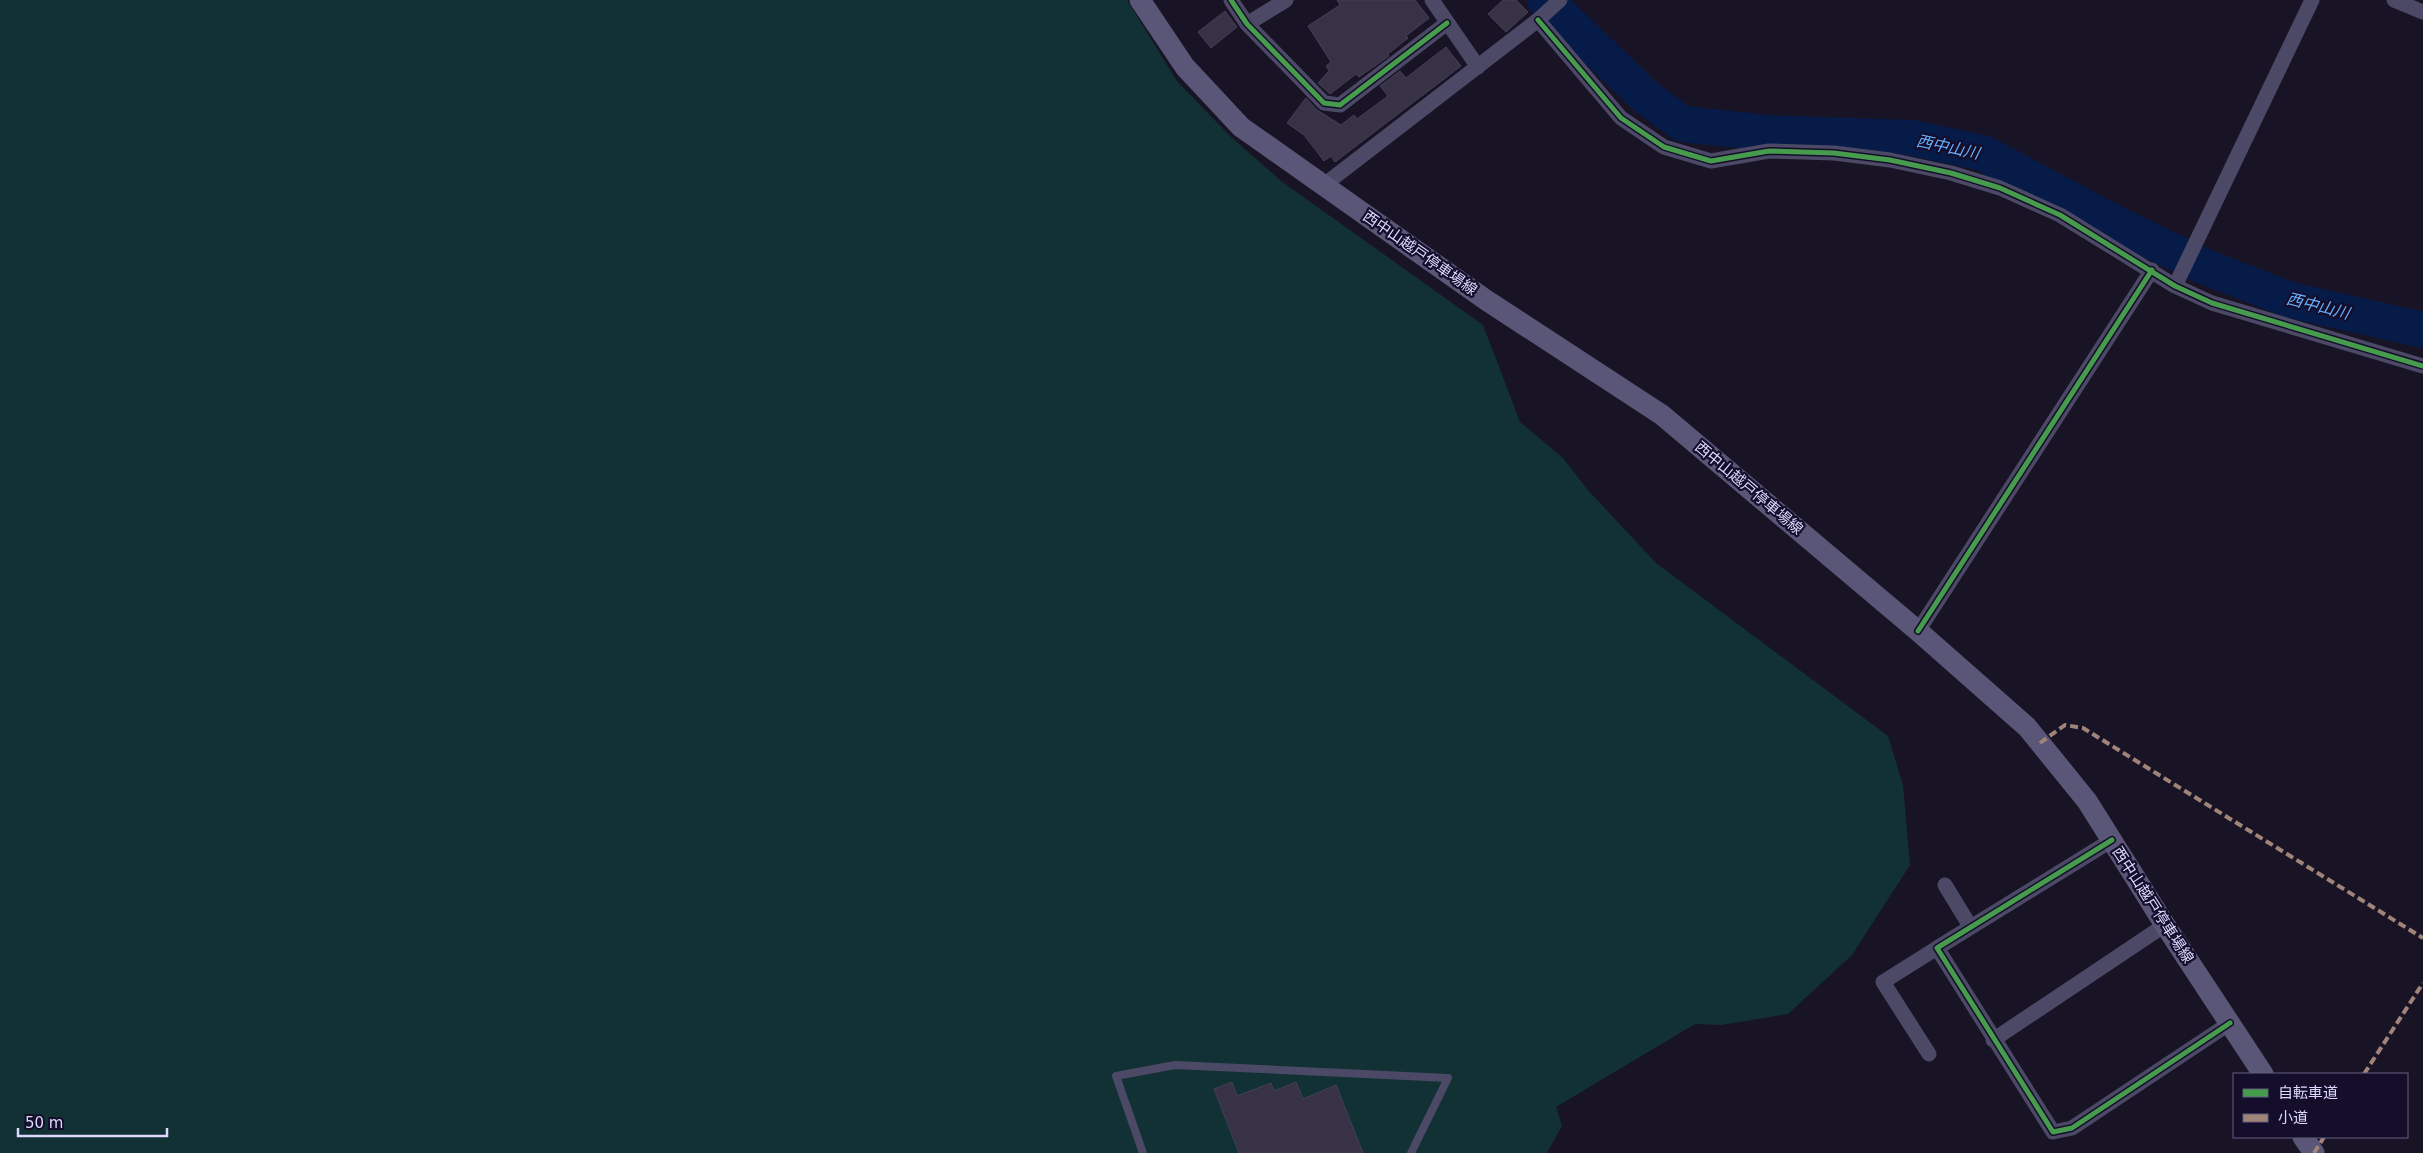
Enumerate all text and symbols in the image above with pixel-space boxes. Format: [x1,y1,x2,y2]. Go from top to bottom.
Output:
water label: 西中山川 [1915,131,1983,163]
street label: 西中山越戸停車場線 [1360,207,1480,299]
water label: 西中山川 [2285,289,2353,323]
street label: 西中山越戸停車場線 [1692,438,1806,538]
street label: 西中山越戸停車場線 [2109,843,2197,967]
legend [2233,1073,2408,1138]
text: 自転車道 [2278,1084,2338,1102]
scale bar [18,1106,166,1138]
text: 小道 [2278,1109,2308,1127]
text: 50 m [25,1114,63,1132]

